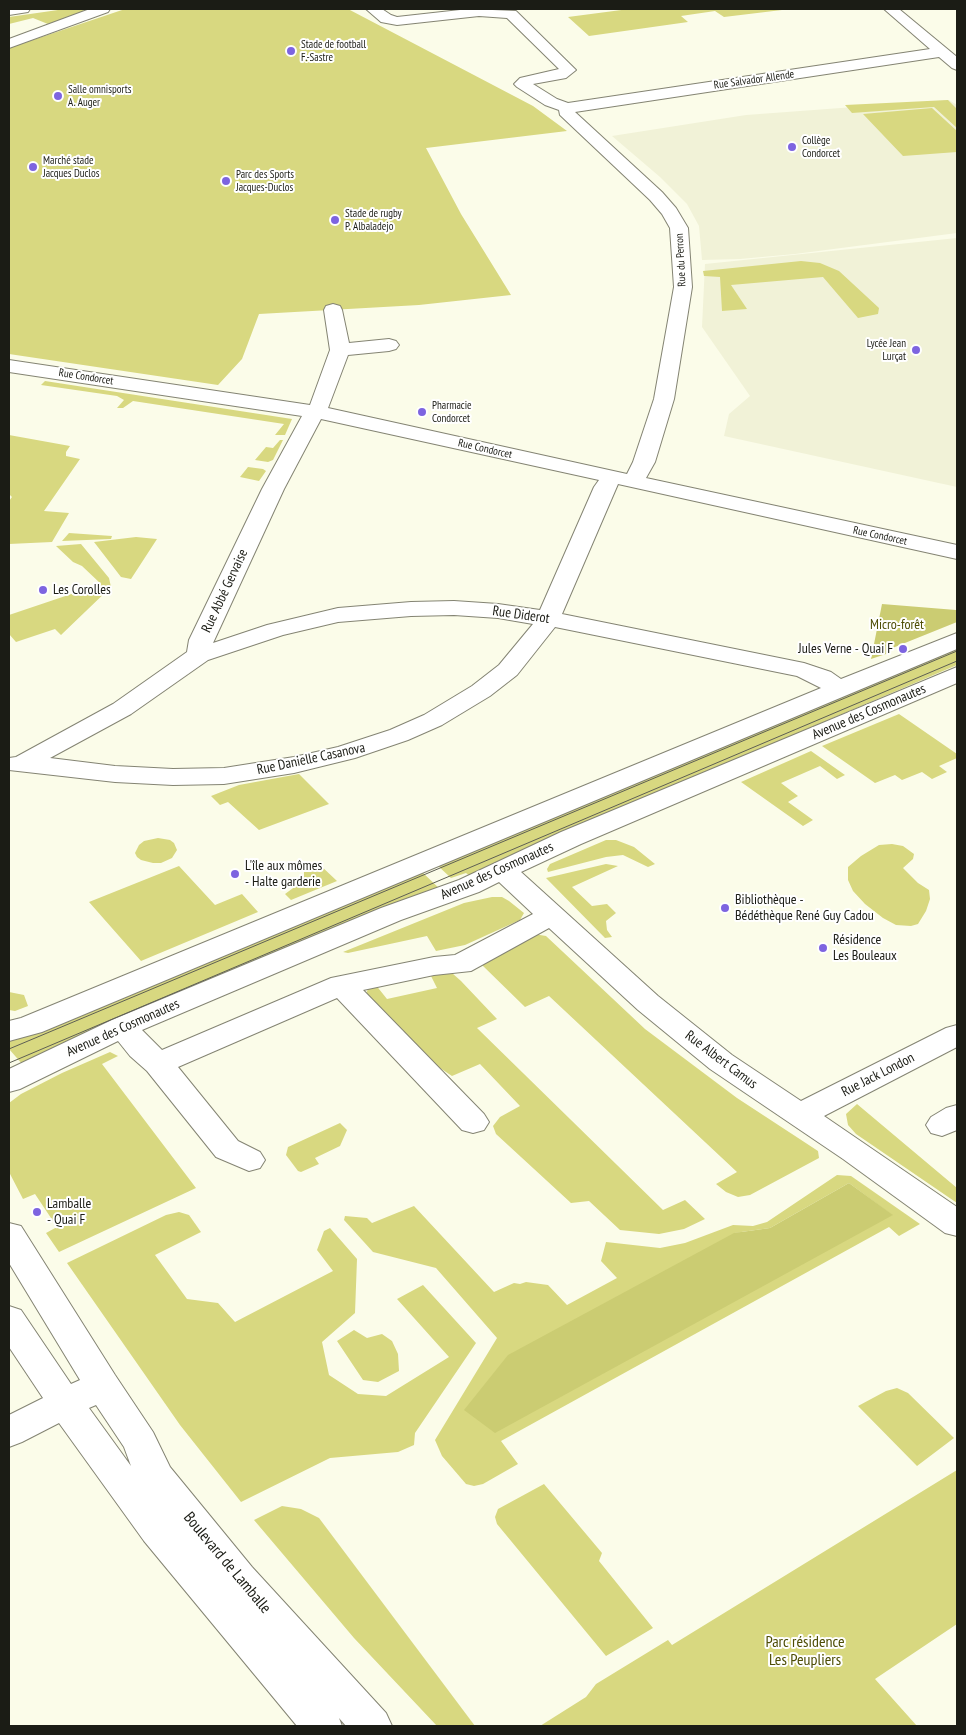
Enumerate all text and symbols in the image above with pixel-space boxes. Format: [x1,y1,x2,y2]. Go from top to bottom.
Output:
place label: Stade de football F.-Sastre [301,38,366,64]
marker: Stade de football F.-Sastre [285,45,297,57]
street label: Rue Salvador Allende [713,68,795,92]
place label: Salle omnisports A. Auger [68,83,132,109]
marker: Salle omnisports A. Auger [52,90,64,102]
place label: Collège Condorcet [802,134,840,160]
marker: Collège Condorcet [786,141,798,153]
place label: Marché stade Jacques Duclos [43,154,99,180]
marker: Marché stade Jacques Duclos [27,161,39,173]
place label: Parc des Sports Jacques-Duclos [236,168,294,194]
marker: Parc des Sports Jacques-Duclos [220,175,232,187]
place label: Stade de rugby P. Albaladejo [345,207,402,233]
marker: Stade de rugby P. Albaladejo [329,214,341,226]
street label: Rue du Perron [673,233,689,287]
place label: Lycée Jean Lurçat [867,337,906,363]
marker: Lycée Jean Lurçat [910,344,922,356]
street label: Rue Condorcet [58,366,114,388]
place label: Pharmacie Condorcet [432,399,472,425]
marker: Pharmacie Condorcet [416,406,428,418]
street label: Rue Condorcet [457,436,513,462]
street label: Rue Condorcet [852,524,908,548]
street label: Rue Abbé Gervaise [198,547,252,635]
place label: Les Corolles [53,582,111,598]
marker: Les Corolles [37,584,49,596]
street label: Rue Diderot [491,603,551,627]
park label: Micro-forêt [870,617,924,633]
place label: Jules Verne - Quai F [798,641,893,657]
marker: Jules Verne - Quai F [897,643,909,655]
street label: Avenue des Cosmonautes [810,680,928,744]
street label: Rue Danielle Casanova [255,739,367,779]
street label: Avenue des Cosmonautes [438,839,556,903]
place label: L'île aux mômes - Halte garderie [245,858,322,890]
marker: L'île aux mômes - Halte garderie [229,868,241,880]
place label: Bibliothèque - Bédéthèque René Guy Cadou [735,892,874,924]
marker: Bibliothèque - Bédéthèque René Guy Cadou [719,902,731,914]
place label: Résidence Les Bouleaux [833,932,897,964]
marker: Résidence Les Bouleaux [817,942,829,954]
street label: Avenue des Cosmonautes [64,996,182,1060]
street label: Rue Albert Camus [682,1027,760,1093]
street label: Rue Jack London [839,1049,917,1101]
place label: Lamballe - Quai F [47,1196,91,1228]
marker: Lamballe - Quai F [31,1206,43,1218]
street label: Boulevard de Lamballe [179,1508,275,1618]
park label: Parc résidence Les Peupliers [765,1632,845,1670]

